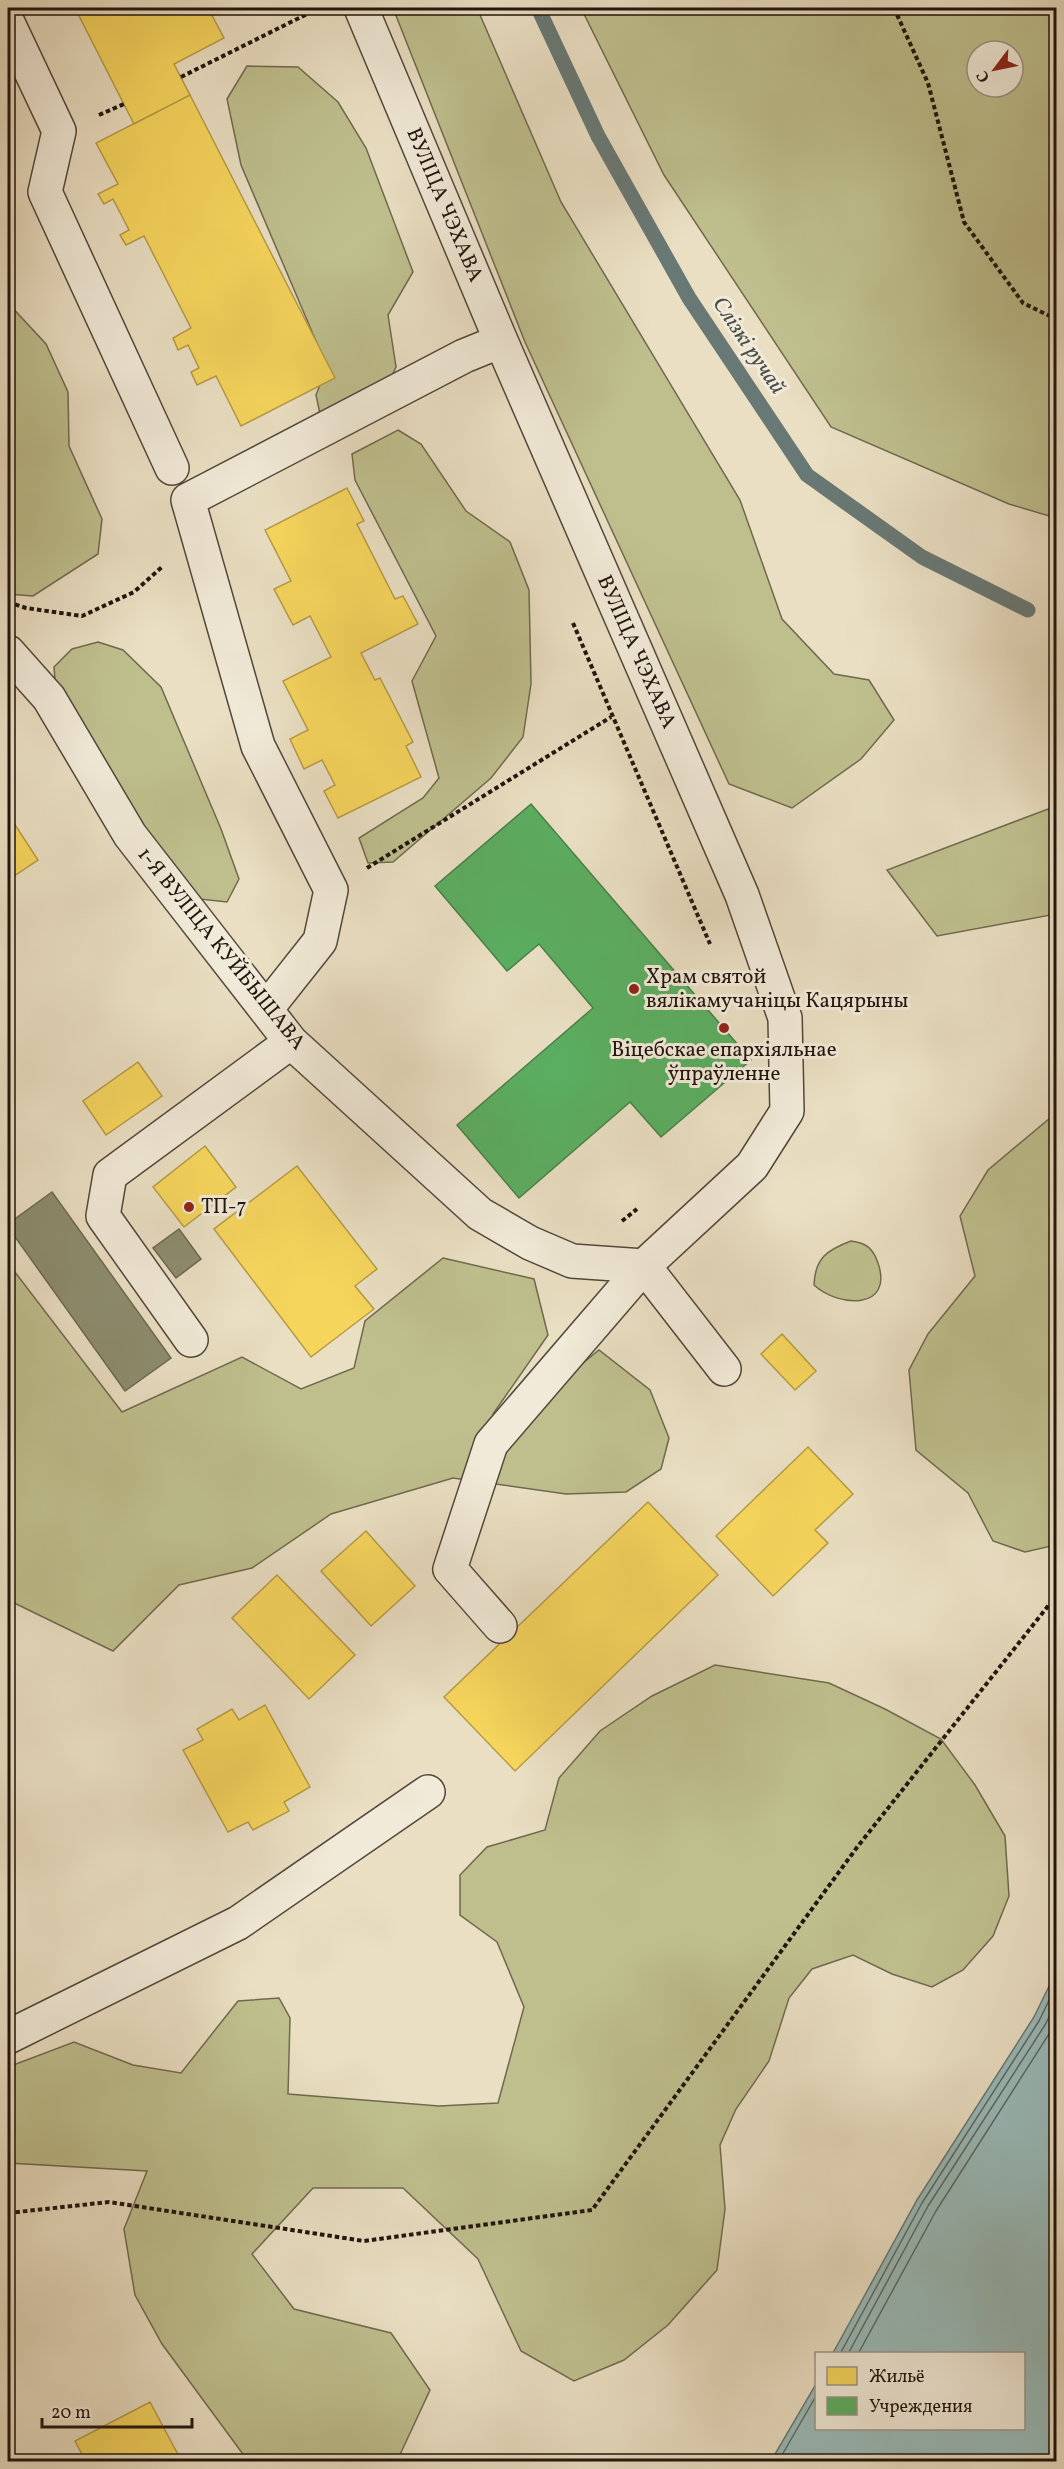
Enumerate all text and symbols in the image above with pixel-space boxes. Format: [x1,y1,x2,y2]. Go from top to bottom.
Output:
north arrow [965,39,1025,99]
text: С [972,66,996,86]
street label: ВУЛІЦА ЧЭХАВА [398,123,490,287]
water label: Слізкі ручай [704,291,792,401]
street label: ВУЛІЦА ЧЭХАВА [589,571,683,734]
street label: 1-Я ВУЛІЦА КУЙБЫШАВА [130,841,312,1057]
place label: Храм святой вялікамучаніцы Кацярыны [646,963,909,1016]
marker: Храм святой вялікамучаніцы Кацярыны [627,982,641,996]
marker: Віцебскае епархіяльнае ўпраўленне [717,1021,731,1035]
place label: Віцебскае епархіяльнае ўпраўленне [611,1036,837,1089]
place label: ТП-7 [201,1193,247,1222]
marker: ТП-7 [182,1200,196,1214]
legend [815,2352,1025,2430]
text: Жильё [869,2365,925,2390]
scale bar [42,2391,192,2429]
text: Учреждения [869,2395,972,2420]
text: 20 m [51,2401,91,2426]

